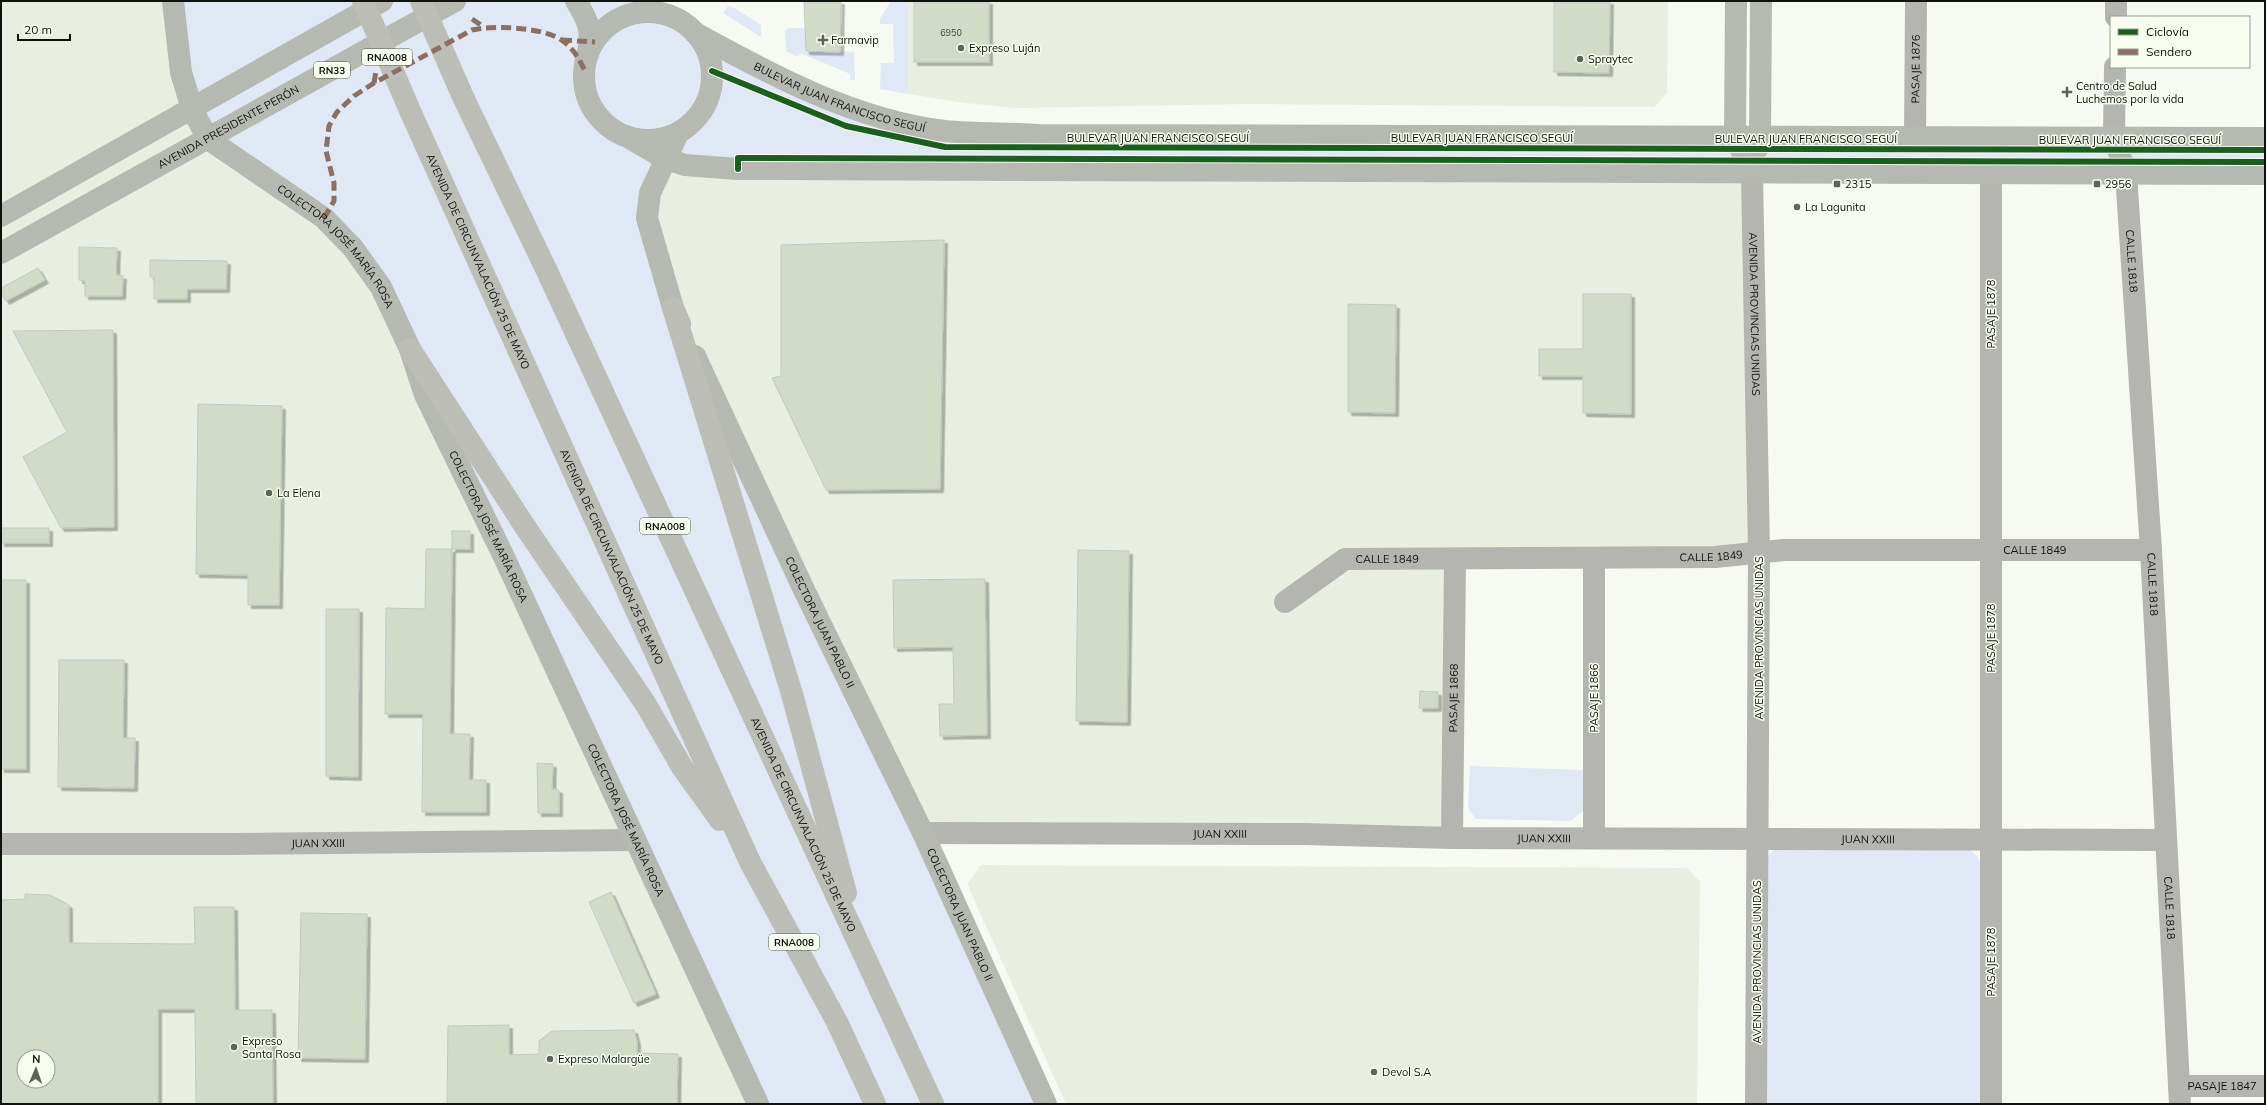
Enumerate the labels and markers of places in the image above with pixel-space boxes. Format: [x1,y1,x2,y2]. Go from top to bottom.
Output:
place label: Farmavip [831,33,879,47]
marker: Farmavip [818,35,828,45]
place label: Expreso Luján [969,41,1040,55]
marker: Expreso Luján [956,43,966,53]
place label: Spraytec [1588,52,1634,66]
marker: Spraytec [1575,54,1585,64]
place label: Centro de Salud Luchemos por la vida [2076,79,2184,106]
marker: Centro de Salud Luchemos por la vida [2061,86,2073,98]
place label: 2315 [1845,177,1872,191]
place label: 2956 [2105,177,2132,191]
marker: 2315 [1832,179,1842,189]
marker: 2956 [2092,179,2102,189]
place label: La Lagunita [1805,200,1866,214]
marker: La Lagunita [1792,202,1802,212]
place label: La Elena [277,486,321,500]
marker: La Elena [264,488,274,498]
place label: Expreso Santa Rosa [242,1034,301,1061]
marker: Expreso Santa Rosa [229,1042,239,1052]
place label: Expreso Malargüe [558,1052,650,1066]
marker: Expreso Malargüe [545,1054,555,1064]
place label: Devol S.A [1382,1065,1431,1079]
marker: Devol S.A [1369,1067,1379,1077]

